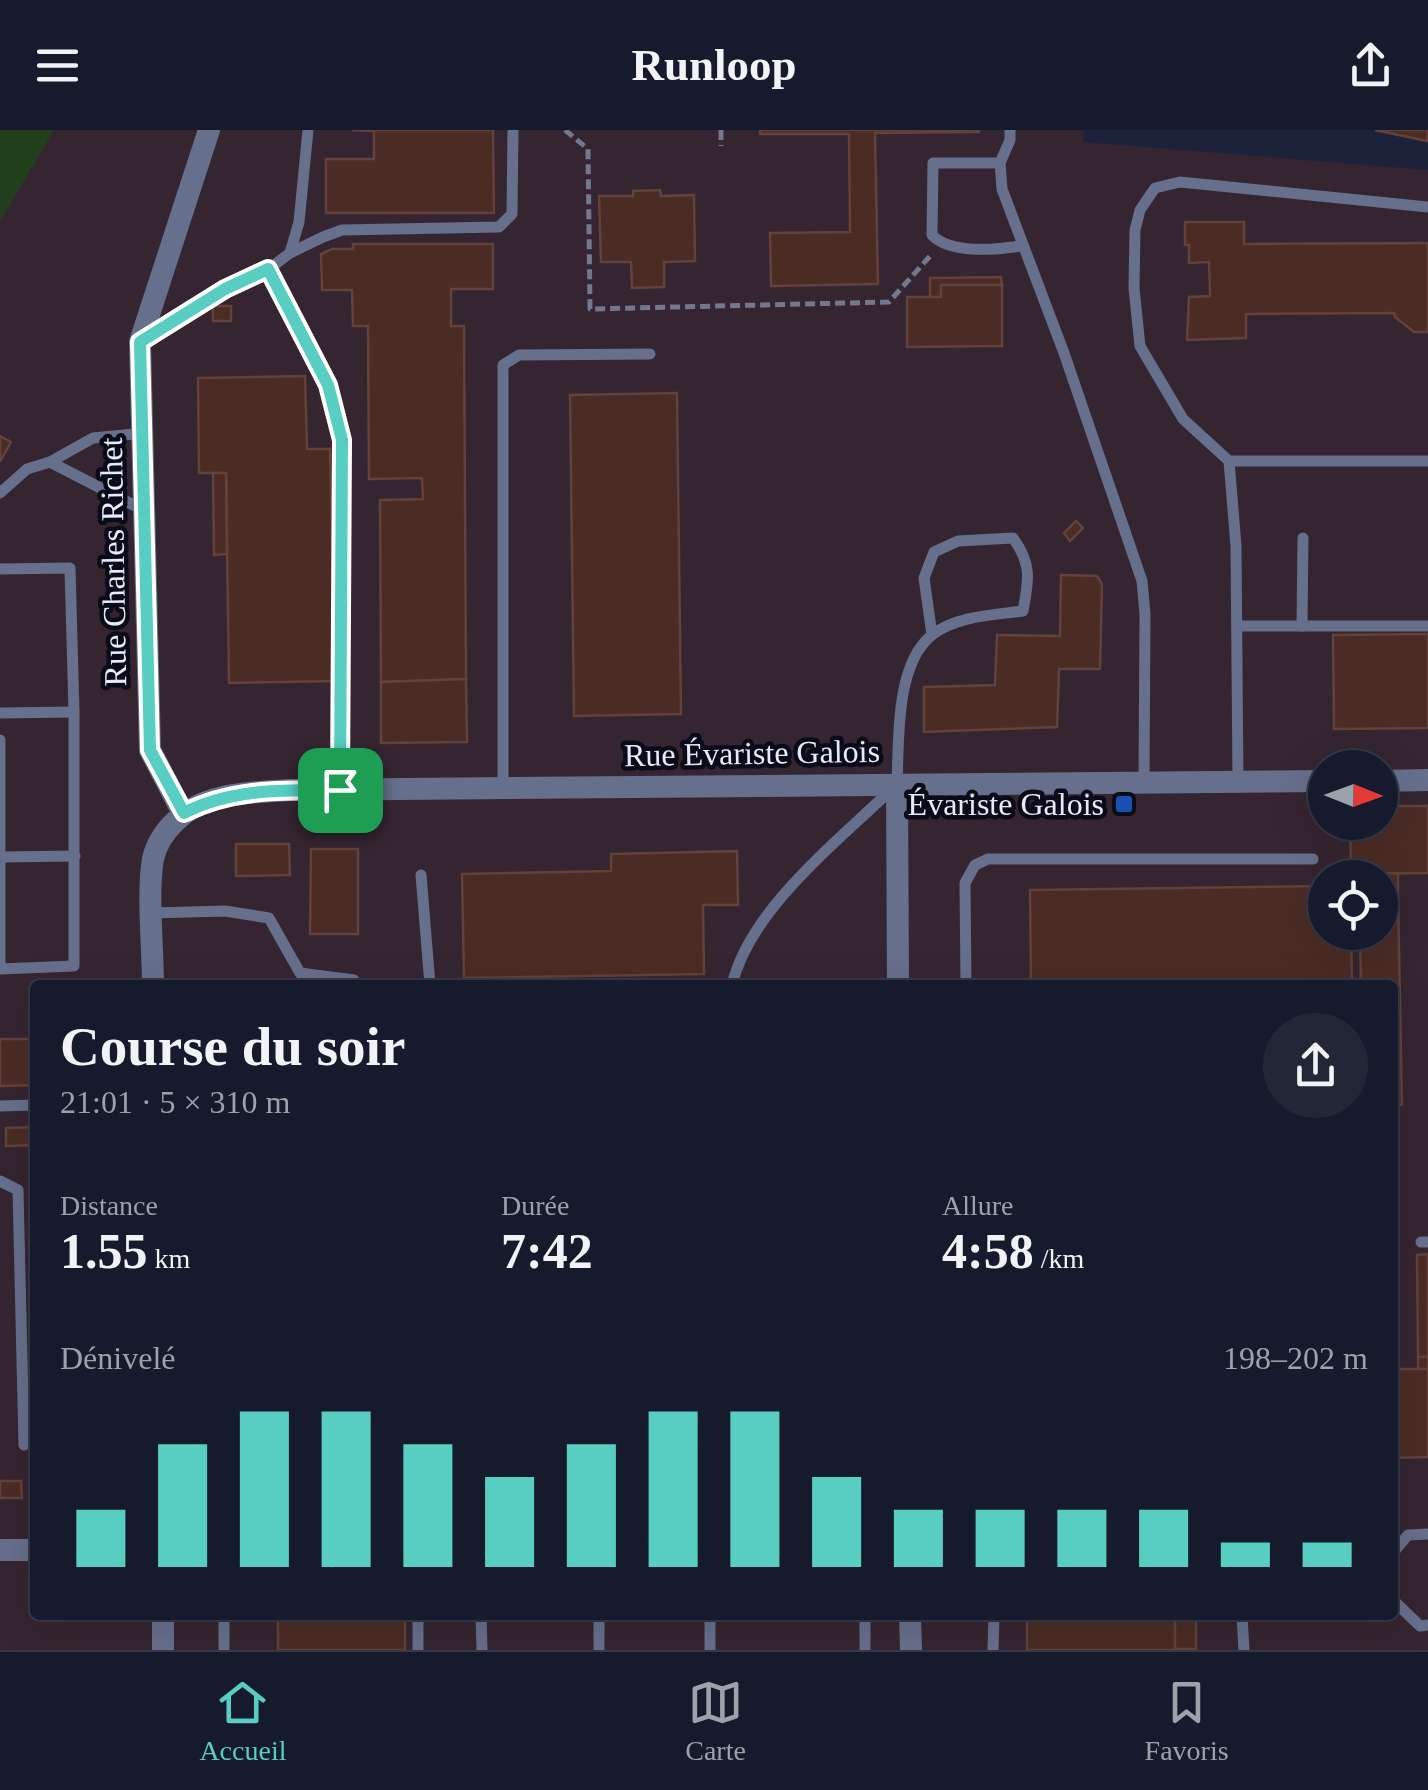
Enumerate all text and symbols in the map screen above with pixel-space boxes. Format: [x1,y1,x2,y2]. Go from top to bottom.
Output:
icon: menu [30,38,85,93]
icon: share [1343,38,1398,93]
text: Runloop [631,40,797,90]
street label: Rue Charles Richet [93,437,133,687]
street label: Rue Évariste Galois [624,733,880,773]
pin [298,748,383,833]
north arrow [1308,750,1398,840]
map controls [1308,750,1398,950]
icon: arrive [313,763,368,818]
place label: Évariste Galois [908,786,1104,822]
marker: Évariste Galois [1113,793,1135,815]
button: locate [1308,860,1398,950]
button: share [1263,1013,1368,1118]
text: Course du soir [60,1016,405,1077]
text: 21:01 · 5 × 310 m [60,1084,290,1120]
text: Distance [60,1190,158,1221]
text: Durée [501,1190,569,1221]
text: Allure [942,1190,1014,1221]
text: 1.55 [60,1223,148,1279]
text: 7:42 [501,1223,593,1279]
text: 4:58 [942,1223,1034,1279]
text: km [148,1243,190,1274]
text: /km [1034,1243,1084,1274]
text: Dénivelé [60,1340,176,1376]
text: 198–202 m [1223,1340,1368,1376]
tab: Accueil [199,1675,286,1767]
tab: Carte [685,1675,746,1767]
tab: Favoris [1145,1675,1229,1767]

